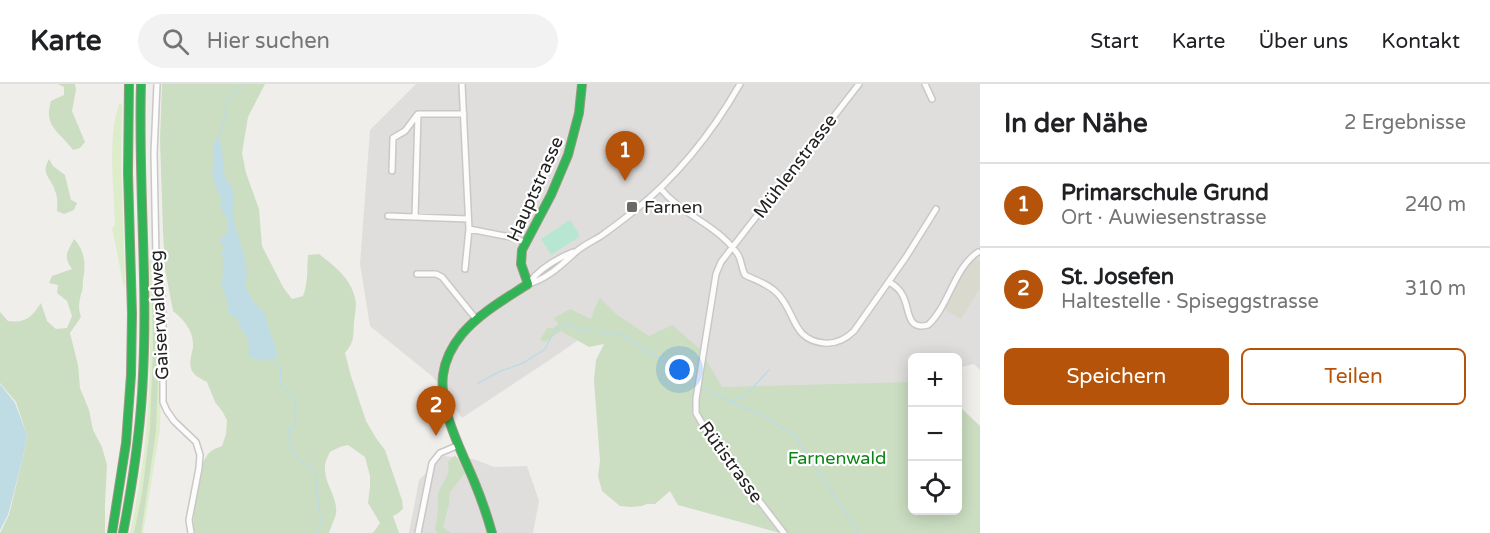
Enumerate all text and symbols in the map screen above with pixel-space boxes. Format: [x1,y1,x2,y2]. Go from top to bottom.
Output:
search box [138,14,558,68]
text: Karte [30,24,102,58]
icon: search [159,25,192,58]
text: Hier suchen [207,28,330,54]
text: Start [1090,29,1139,54]
text: Karte [1172,29,1225,54]
text: Über uns [1258,29,1348,54]
text: Kontakt [1381,29,1460,54]
text: In der Nähe [1004,108,1148,139]
street label: Mühlenstrasse [749,110,841,222]
text: 2 Ergebnisse [1344,111,1466,135]
pin: 1 [606,132,644,181]
street label: Hauptstrasse [502,133,568,245]
text: Primarschule Grund [1061,180,1269,206]
text: 1 [1017,193,1030,217]
text: 240 m [1405,193,1466,217]
place label: Farnen [644,196,703,218]
marker: Farnen [625,200,639,214]
text: Ort · Auwiesenstrasse [1061,206,1267,230]
street label: Gaiserwaldweg [145,250,173,380]
text: St. Josefen [1061,264,1174,290]
text: 2 [1017,277,1030,301]
text: 310 m [1405,277,1466,301]
text: Haltestelle · Spiseggstrasse [1061,290,1319,314]
button: Speichern [1004,348,1229,405]
button: Teilen [1241,348,1466,405]
map controls [908,353,962,515]
button: + [908,353,962,407]
your location [665,355,694,384]
pin: 2 [416,386,456,436]
button: − [908,407,962,461]
street label: Rütistrasse [694,417,768,507]
park label: Farnenwald [788,447,886,469]
button: locate [908,461,962,515]

